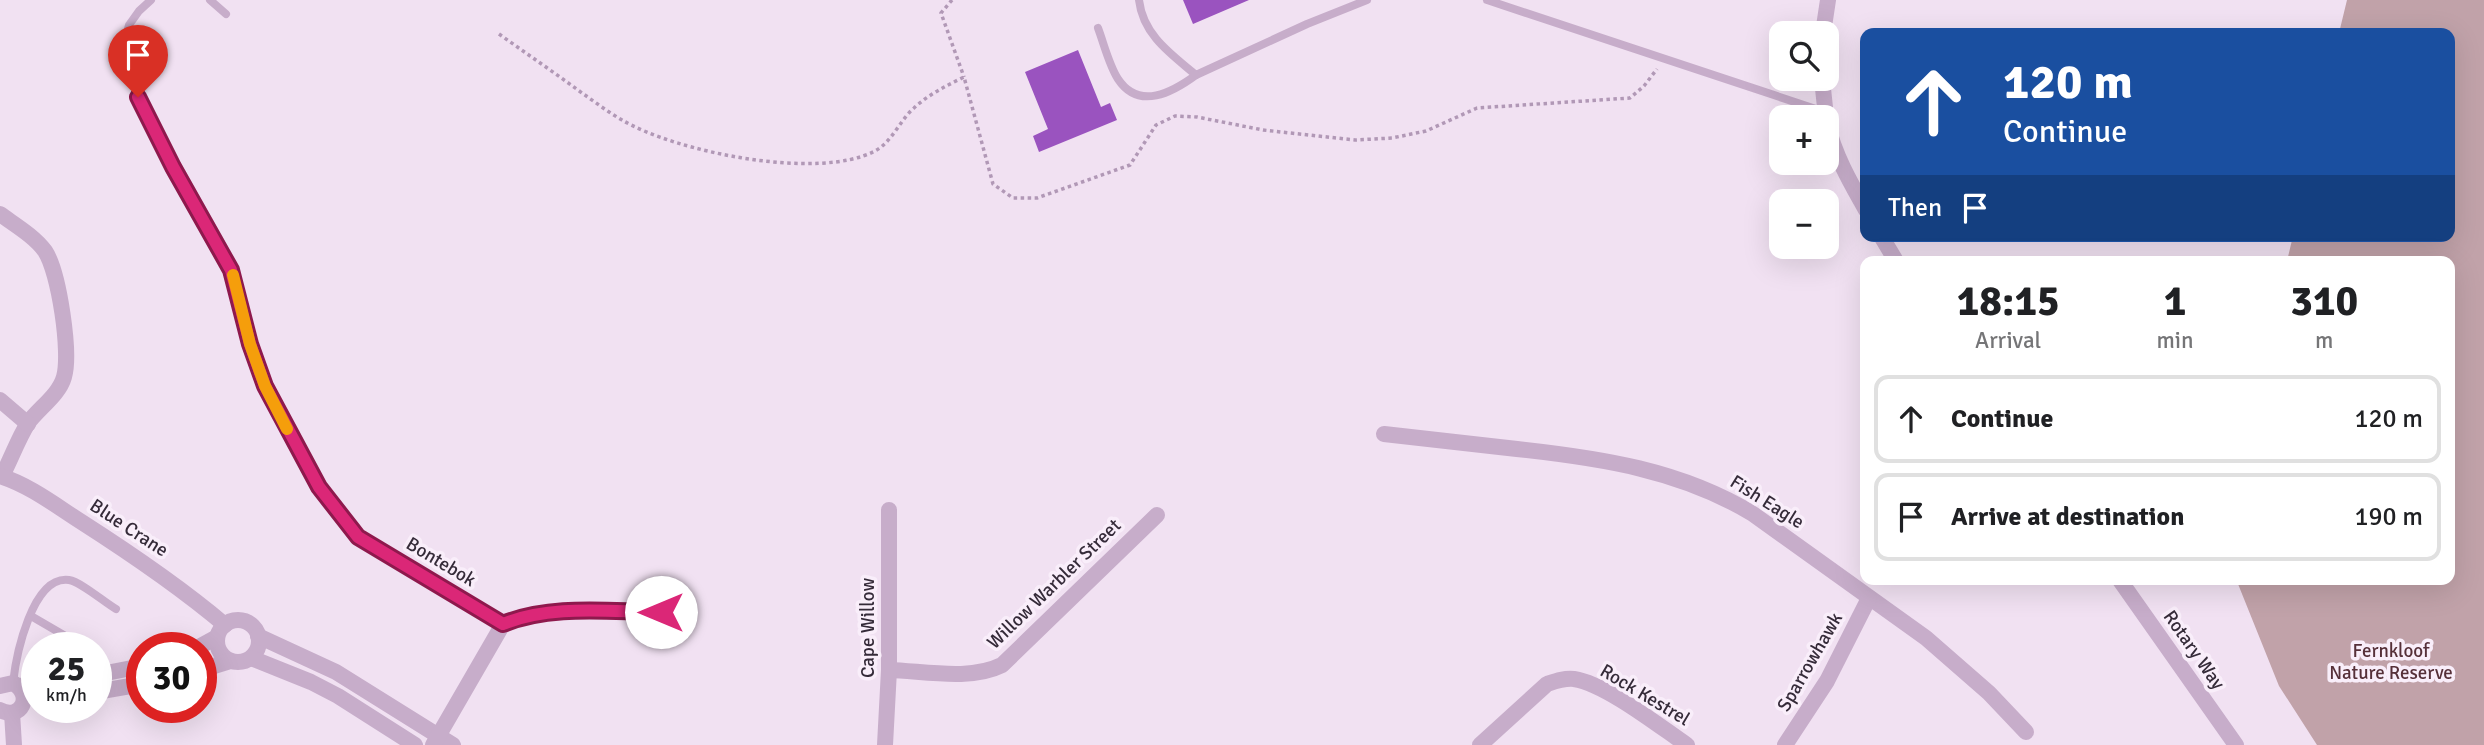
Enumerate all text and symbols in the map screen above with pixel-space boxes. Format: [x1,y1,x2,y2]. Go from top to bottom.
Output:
map controls [1769,21,1839,259]
button: search [1769,21,1839,91]
pin [108,25,168,97]
icon: arrive [119,36,157,74]
text: 120 m [2003,52,2133,112]
icon: ahead [1888,56,1979,147]
button: + [1769,105,1839,175]
text: Continue [2003,112,2127,151]
button: − [1769,189,1839,259]
icon: arrive [1956,189,1994,227]
text: Then [1888,192,1942,224]
text: 18:15 [1957,276,2060,327]
text: 1 [2164,276,2186,327]
text: 310 [2290,276,2358,327]
text: Arrival [1975,326,2041,355]
text: min [2156,326,2194,355]
text: m [2315,326,2333,355]
icon: ahead [1892,400,1930,438]
text: Continue [1951,403,2053,435]
text: 120 m [2354,403,2423,435]
street label: Fish Eagle [1725,470,1809,534]
street label: Blue Crane [85,494,173,562]
icon: arrive [1892,498,1930,536]
text: Arrive at destination [1951,501,2184,533]
text: 190 m [2354,501,2423,533]
street label: Willow Warbler Street [982,514,1126,654]
street label: Bontebok [402,532,481,592]
position arrow [624,575,698,649]
street label: Cape Willow [856,578,880,678]
street label: Rotary Way [2158,606,2230,694]
street label: Sparrowhawk [1772,608,1848,716]
speed limit sign: 30 [126,632,217,723]
park label: Fernkloof Nature Reserve [2329,639,2453,685]
text: 25 [48,647,85,690]
street label: Rock Kestrel [1596,659,1694,731]
text: km/h [46,684,87,706]

